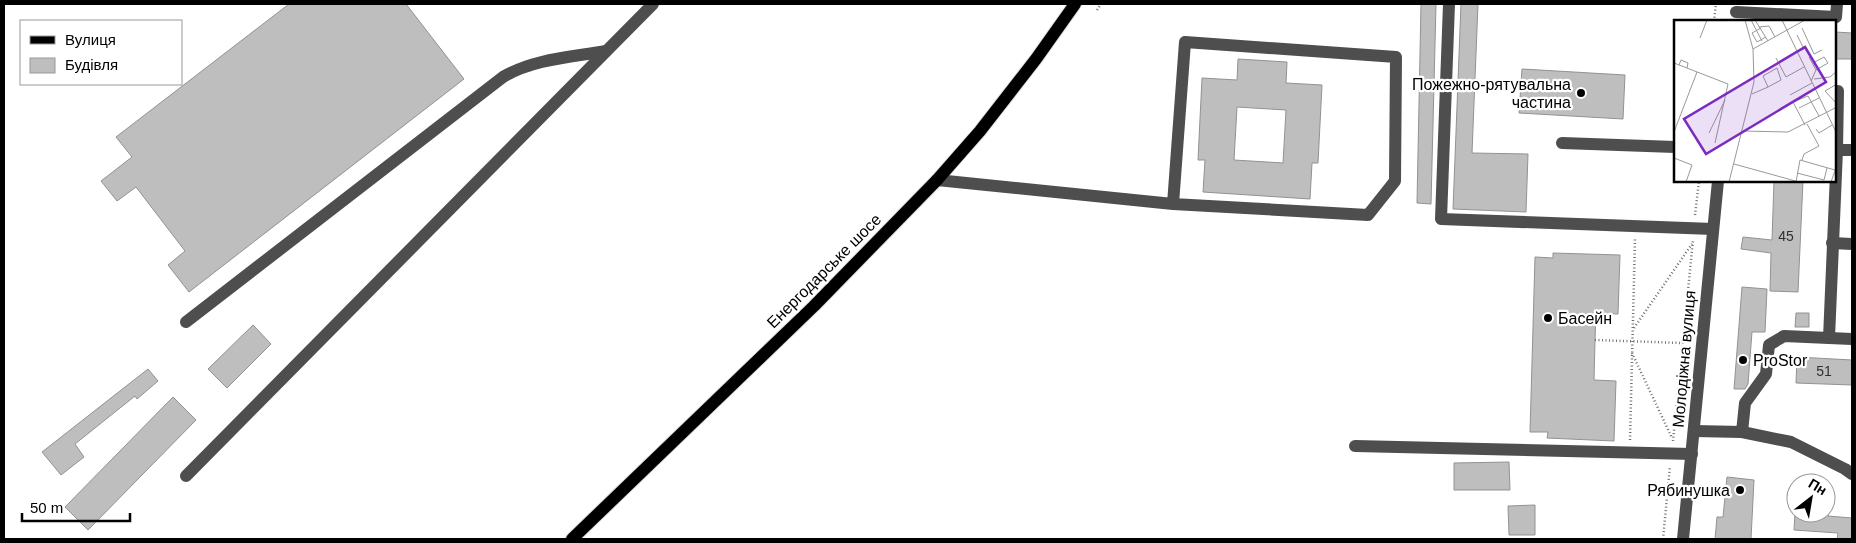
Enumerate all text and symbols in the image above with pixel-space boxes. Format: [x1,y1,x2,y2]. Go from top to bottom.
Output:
legend [20,20,182,85]
inset map [1674,20,1836,182]
text: Вулиця [65,31,116,48]
text: Будівля [65,56,118,73]
place label: Пожежно-рятувальна частина [1412,76,1571,111]
marker: Пожежно-рятувальна частина [1575,87,1587,99]
street label: Енергодарське шосе [764,210,885,331]
house number: 45 [1778,228,1794,244]
street label: Молодіжна вулиця [1670,290,1698,428]
place label: Басейн [1558,310,1612,327]
marker: Басейн [1542,312,1554,324]
place label: ProStor [1753,352,1808,369]
marker: ProStor [1737,354,1749,366]
house number: 51 [1816,363,1832,379]
north arrow [1786,473,1836,523]
text: Пн [1806,475,1830,498]
place label: Рябинушка [1647,482,1730,499]
marker: Рябинушка [1734,484,1746,496]
scale bar [22,490,130,522]
text: 50 m [30,499,63,516]

